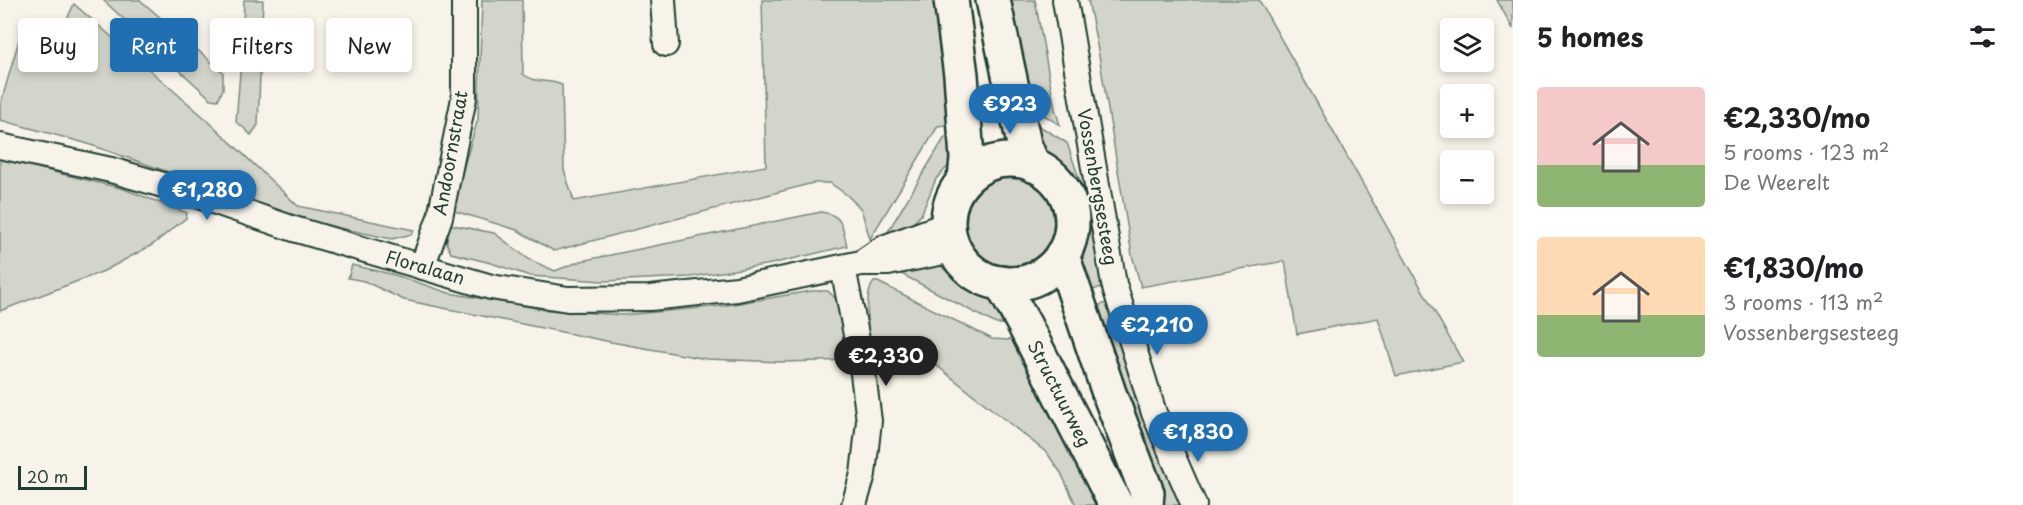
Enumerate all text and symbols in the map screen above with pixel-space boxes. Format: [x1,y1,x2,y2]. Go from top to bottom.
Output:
text: 5 homes [1537,17,1643,56]
chip: Buy [18,18,98,72]
chip: Rent [110,18,198,72]
chip: Filters [210,18,314,72]
chip: New [326,18,412,72]
map controls [1440,18,1494,204]
button: layers [1440,18,1494,72]
icon: filters [1966,20,1999,53]
pin: €923 [974,84,1046,135]
button: + [1440,84,1494,138]
street label: Andoornstraat [425,88,474,217]
text: €923 [983,88,1037,118]
text: €2,330/mo [1723,98,1870,137]
street label: Vossenbergsesteeg [1071,106,1126,267]
icon: home [1585,111,1657,183]
text: 5 rooms · 123 m² [1723,137,1889,167]
button: − [1440,150,1494,204]
text: De Weerelt [1723,167,1830,197]
pin: €1,280 [158,170,256,221]
text: €1,280 [171,174,243,204]
street label: Floralaan [383,242,468,291]
text: €1,830/mo [1723,248,1863,287]
icon: home [1585,261,1657,333]
text: 3 rooms · 113 m² [1723,287,1883,317]
pin: €2,210 [1108,305,1206,356]
text: €2,210 [1121,309,1193,339]
text: Vossenbergsesteeg [1723,317,1899,347]
street label: Structuurweg [1022,335,1099,452]
pin: €2,330 [837,336,935,387]
text: €2,330 [848,340,924,370]
pin: €1,830 [1149,412,1247,463]
text: €1,830 [1163,416,1233,446]
scale bar [18,463,87,490]
text: 20 m [27,464,68,488]

